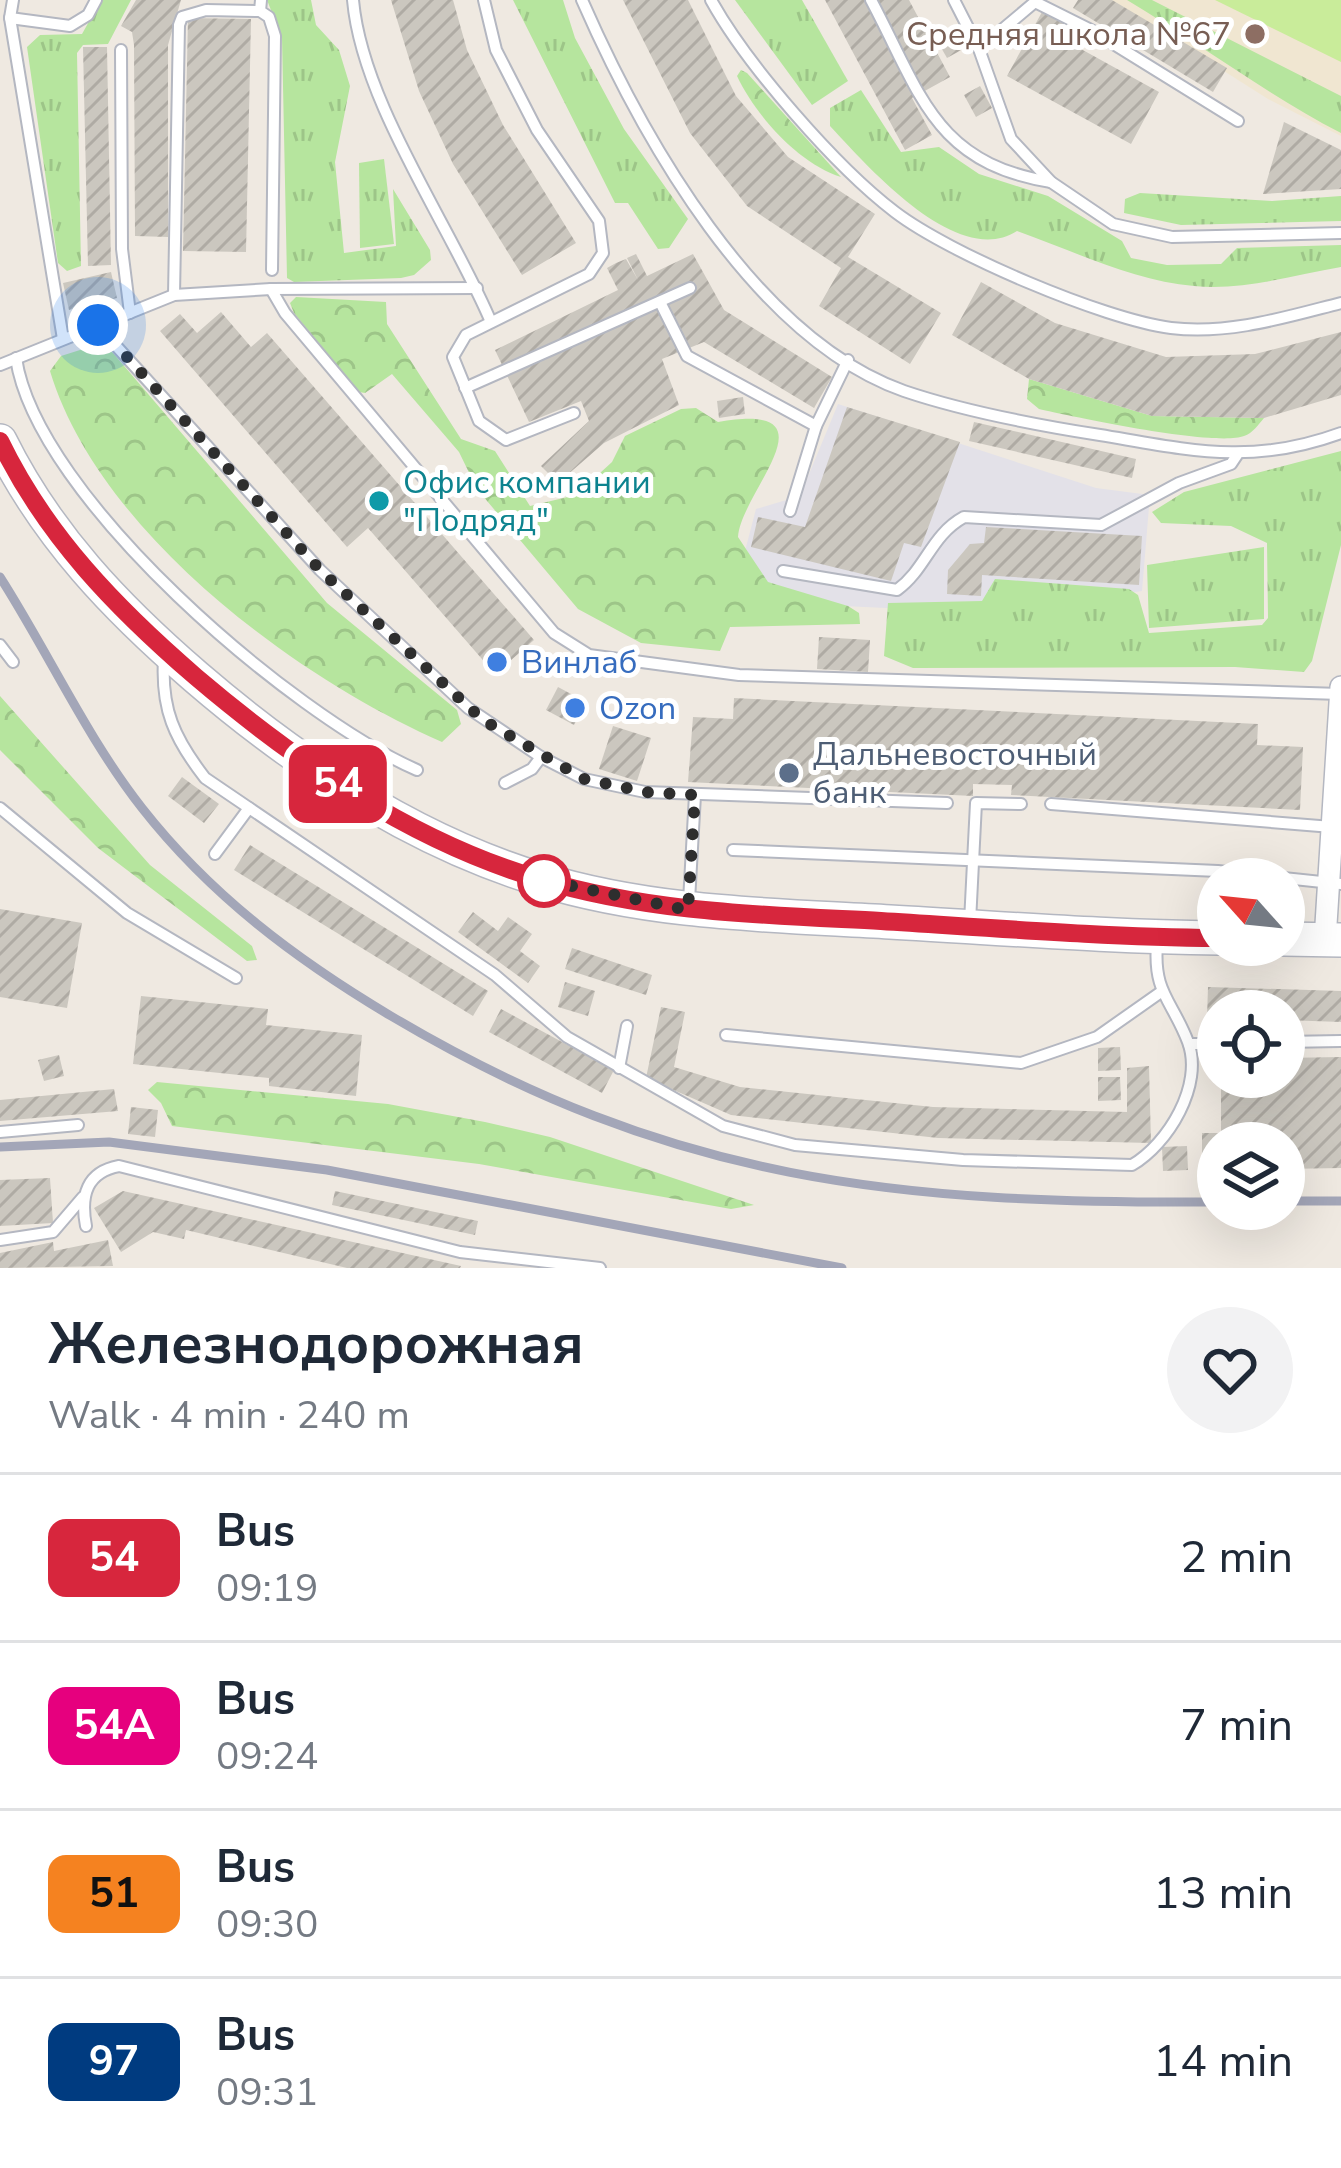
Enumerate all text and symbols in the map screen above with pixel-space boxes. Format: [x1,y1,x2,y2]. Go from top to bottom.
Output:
place label: Средняя школа №67 [906,12,1231,57]
marker: Средняя школа №67 [1242,21,1268,47]
your location [68,295,128,355]
place label: Офис компании "Подряд" [403,460,651,543]
marker: Офис компании "Подряд" [366,488,392,514]
place label: Винлаб [521,640,637,685]
marker: Винлаб [484,649,510,675]
place label: Ozon [599,686,676,731]
marker: Ozon [562,695,588,721]
place label: Дальневосточный банк [813,732,1097,815]
line badge: 54 [284,745,392,823]
text: 54 [313,755,363,812]
marker: Дальневосточный банк [776,760,802,786]
unlabelled marker [519,856,569,906]
north arrow [1197,858,1305,966]
map controls [1197,858,1305,1230]
button: locate [1197,990,1305,1098]
button: layers [1197,1122,1305,1230]
text: Железнодорожная [48,1305,584,1383]
button: heart [1167,1307,1293,1433]
text: Walk · 4 min · 240 m [48,1389,410,1442]
text: Bus [216,1501,295,1562]
text: 2 min [1180,1527,1293,1588]
text: 54 [89,1529,139,1586]
text: 09:19 [216,1562,319,1615]
text: Bus [216,1669,295,1730]
text: 7 min [1180,1695,1293,1756]
text: 54А [73,1697,155,1754]
text: 09:24 [216,1730,319,1783]
text: Bus [216,1837,295,1898]
text: 13 min [1153,1863,1293,1924]
text: 51 [89,1865,139,1922]
text: 09:30 [216,1898,319,1951]
text: Bus [216,2005,295,2066]
text: 14 min [1153,2031,1293,2092]
text: 97 [89,2033,139,2090]
text: 09:31 [216,2066,319,2119]

